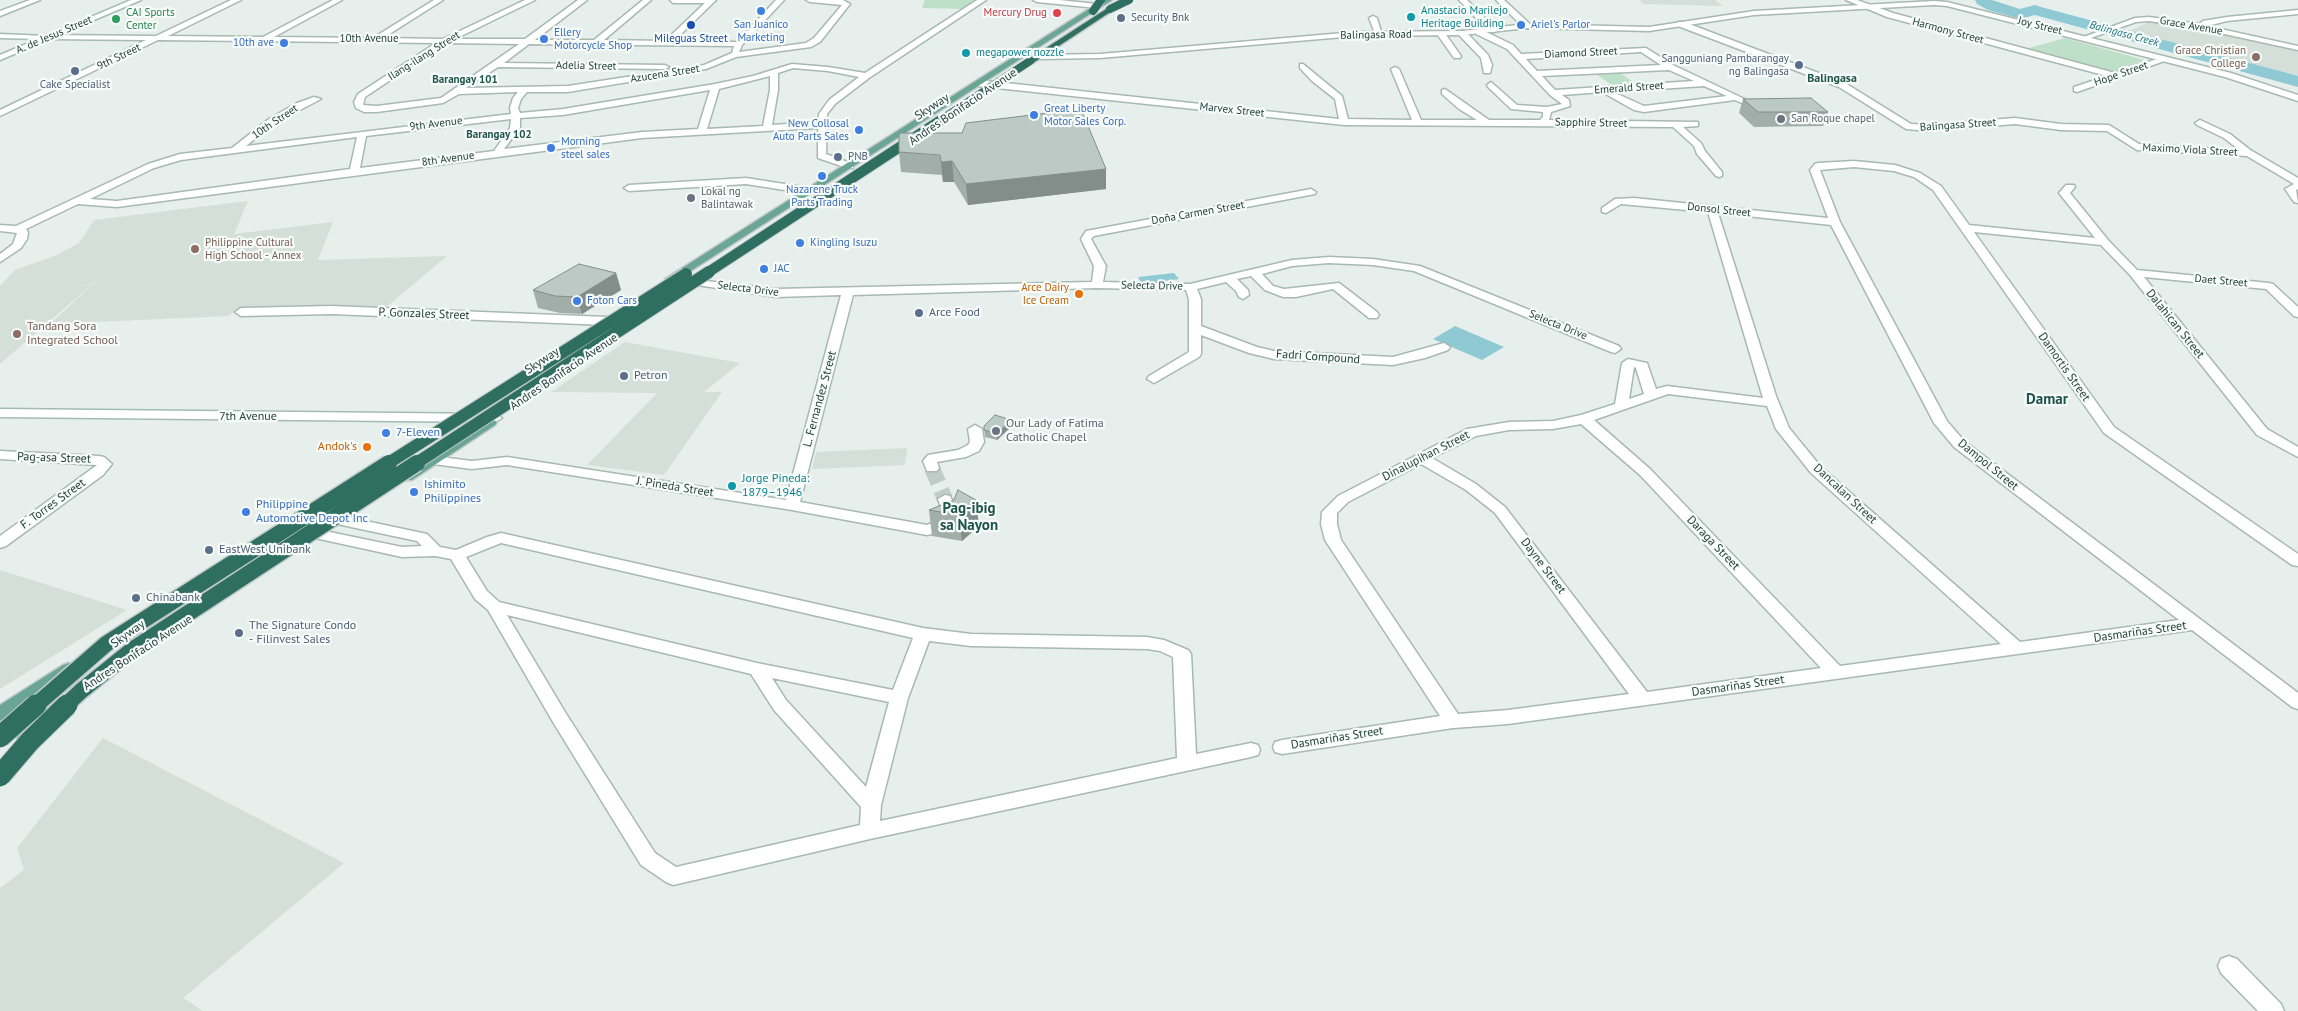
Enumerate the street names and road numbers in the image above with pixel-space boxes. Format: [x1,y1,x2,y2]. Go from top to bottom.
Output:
street label: A. de Jesus Street [14,13,94,57]
street label: Joy Street [2017,14,2063,38]
street label: Grace Avenue [2159,14,2223,38]
street label: Harmony Street [1911,15,1985,47]
street label: Balingasa Road [1340,28,1412,42]
street label: Ilang-ilang Street [386,29,462,83]
street label: 10th Avenue [339,32,399,46]
street label: 9th Street [95,41,143,73]
street label: Diamond Street [1544,44,1618,62]
street label: Adelia Street [556,59,616,73]
street label: Hope Street [2092,59,2150,89]
street label: Azucena Street [629,62,701,86]
street label: Andres Bonifacio Avenue [906,65,1020,149]
street label: Emerald Street [1594,79,1664,97]
street label: Skyway [912,91,952,123]
street label: Marvex Street [1199,100,1265,120]
street label: 10th Street [249,102,301,142]
street label: 9th Avenue [409,114,463,134]
street label: Sapphire Street [1555,116,1627,130]
street label: Balingasa Street [1919,116,1997,134]
street label: Maximo Viola Street [2142,141,2238,159]
street label: 8th Avenue [421,149,475,169]
street label: Doña Carmen Street [1150,198,1246,228]
street label: Donsol Street [1687,200,1751,220]
street label: Daet Street [2194,272,2248,290]
street label: Selecta Drive [717,279,779,299]
street label: Selecta Drive [1121,279,1183,293]
street label: Dalahican Street [2143,287,2207,361]
street label: P. Gonzales Street [378,305,470,323]
street label: Selecta Drive [1527,307,1589,343]
street label: Andres Bonifacio Avenue [507,330,621,414]
street label: Damortis Street [2035,330,2093,404]
street label: Skyway [522,345,562,377]
street label: Fadri Compound [1276,347,1360,367]
street label: L. Fernandez Street [800,349,840,449]
street label: 7th Avenue [219,410,277,424]
street label: Dinalupihan Street [1380,428,1472,484]
street label: Dampol Street [1955,436,2021,494]
street label: Pag-asa Street [17,450,91,466]
street label: Dancalan Street [1810,461,1880,527]
street label: J. Pineda Street [635,474,715,500]
street label: F. Torres Street [18,476,88,532]
street label: Daraga Street [1683,513,1743,573]
street label: Dayne Street [1517,535,1569,597]
street label: Andres Bonifacio Avenue [81,612,195,694]
street label: Skyway [108,617,148,651]
street label: Dasmariñas Street [2093,618,2187,646]
street label: Dasmariñas Street [1691,672,1785,700]
street label: Dasmariñas Street [1290,724,1384,752]

